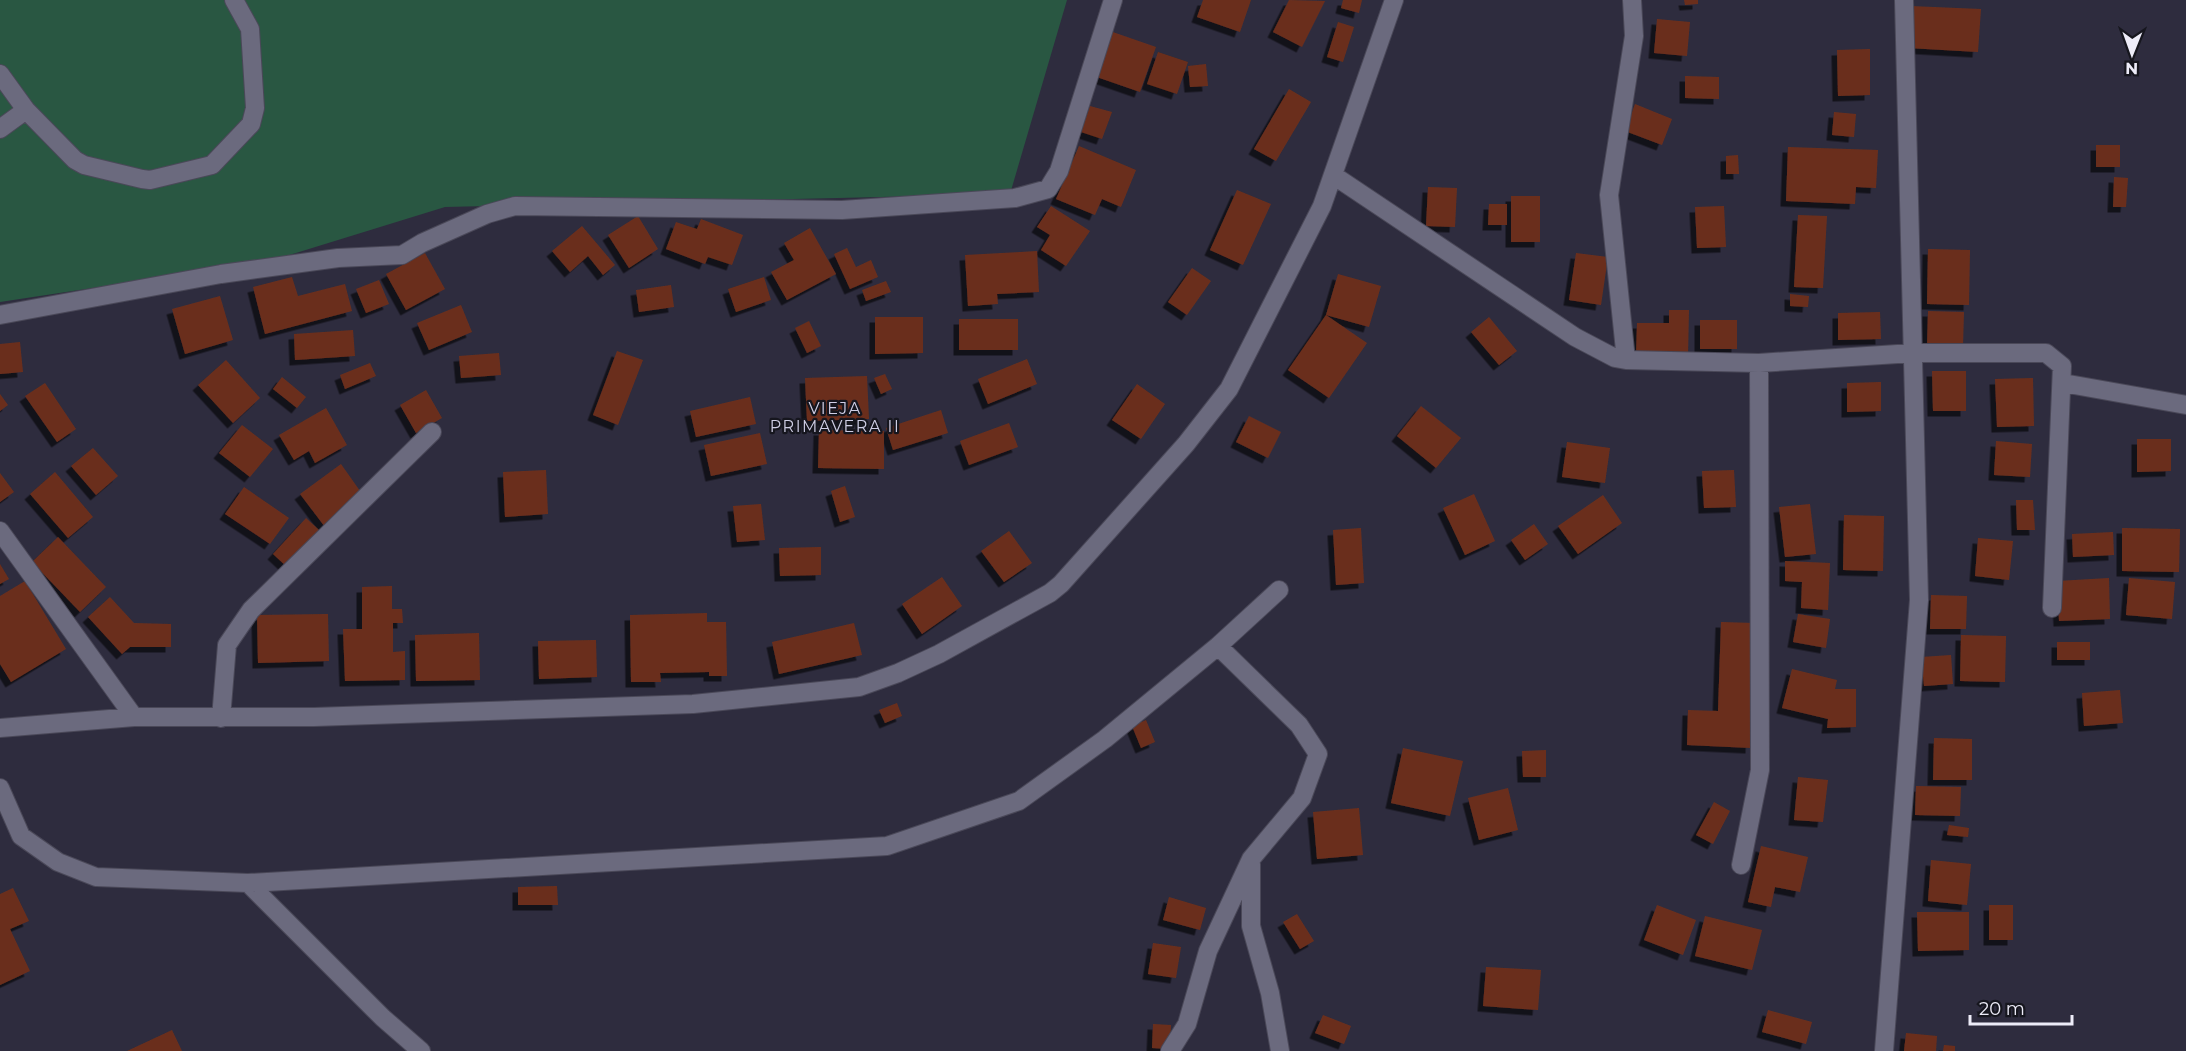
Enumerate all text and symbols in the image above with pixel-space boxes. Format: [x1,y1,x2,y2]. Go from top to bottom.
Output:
north arrow [2102,24,2162,84]
text: N [2125,59,2138,78]
district label: VIEJA PRIMAVERA II [770,399,900,436]
scale bar [1970,988,2072,1026]
text: 20 m [1979,998,2025,1020]

